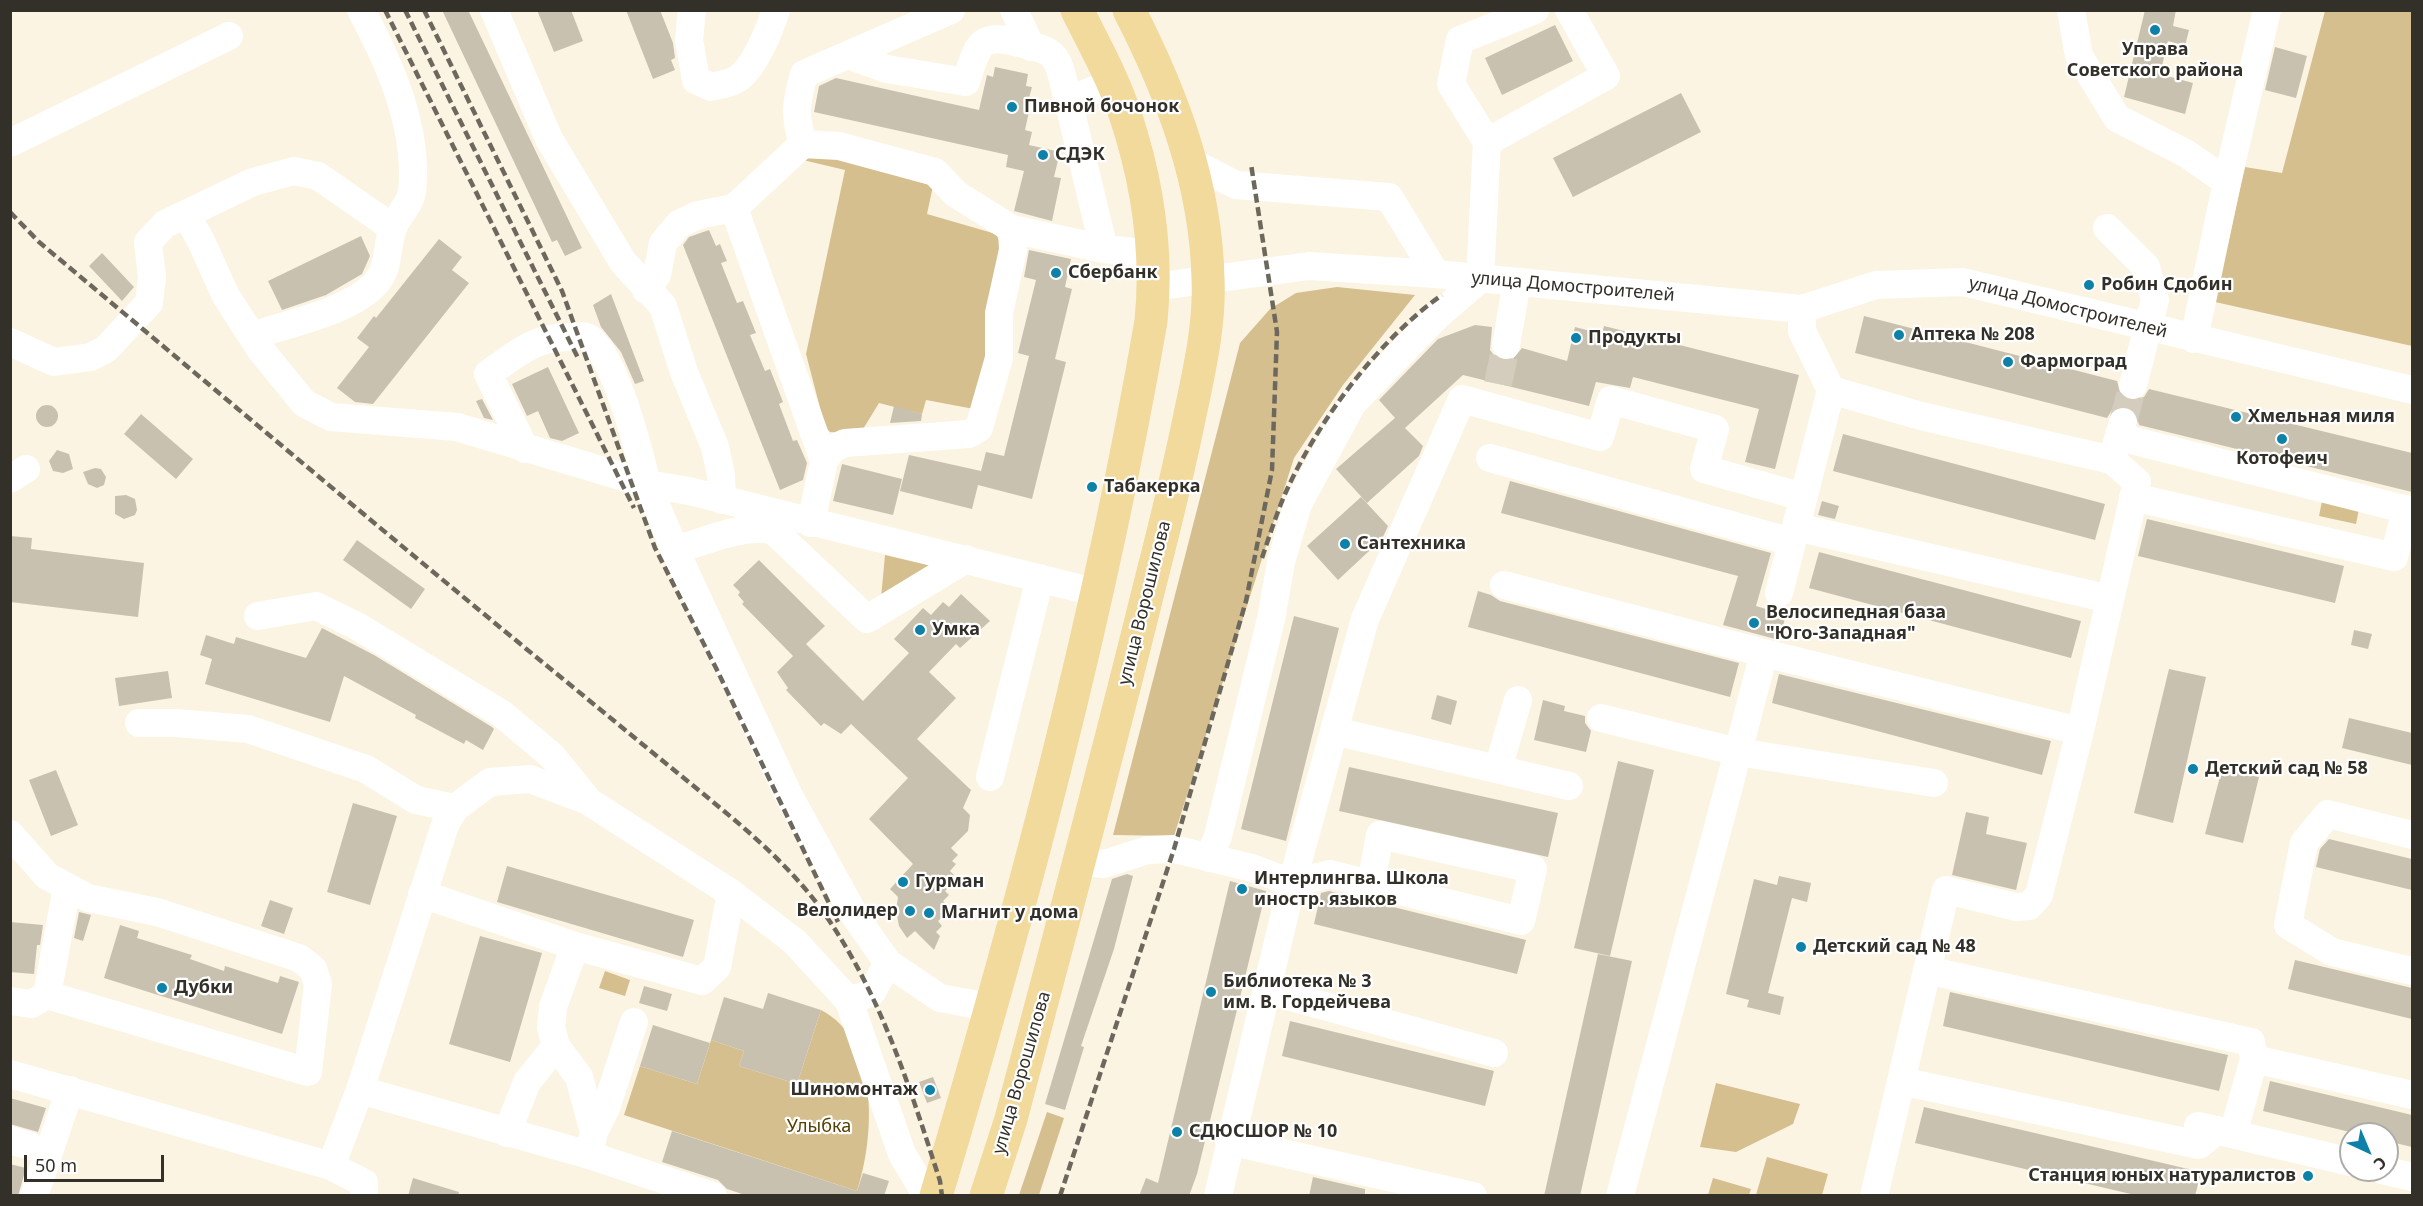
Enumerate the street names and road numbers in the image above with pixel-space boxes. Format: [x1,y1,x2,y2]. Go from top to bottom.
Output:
street label: улица Домостроителей [1471,267,1675,307]
street label: улица Домостроителей [1966,273,2170,343]
street label: улица Ворошилова [1114,519,1176,687]
street label: улица Ворошилова [988,989,1056,1157]

